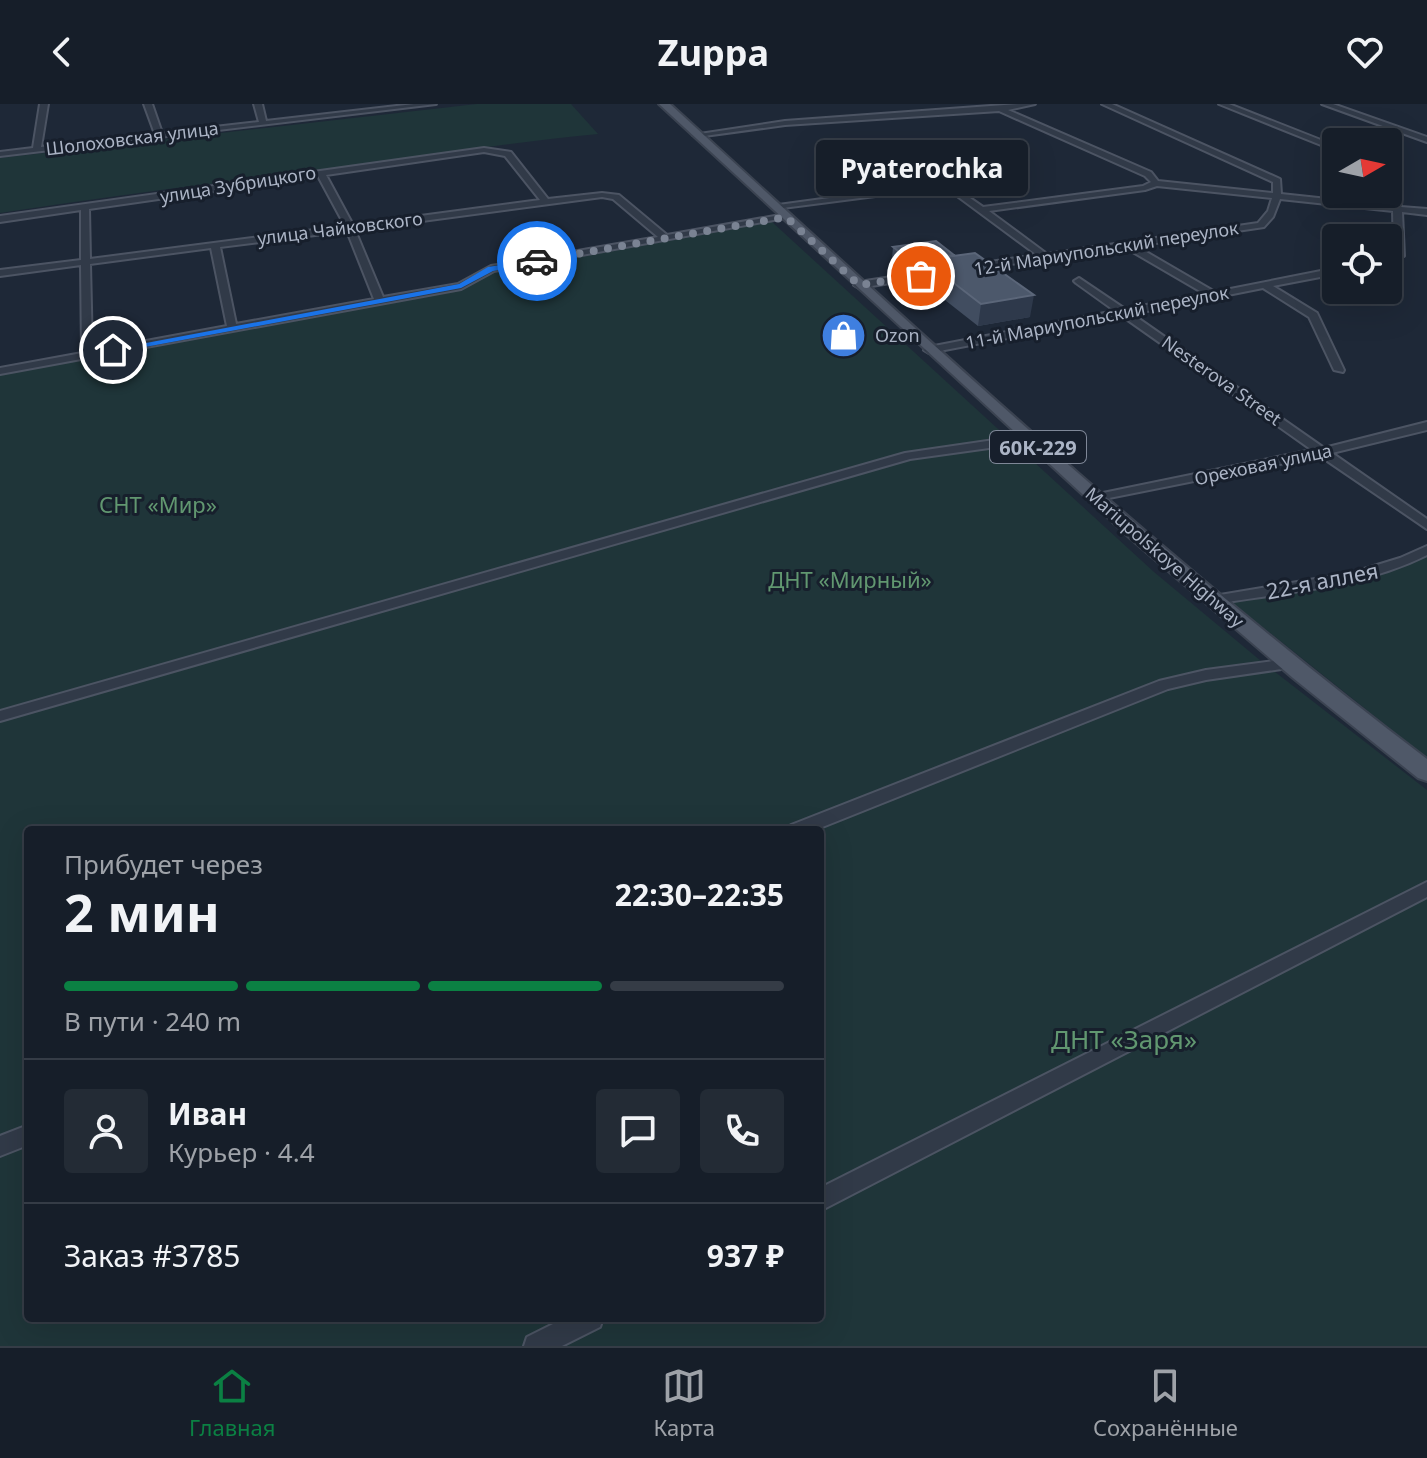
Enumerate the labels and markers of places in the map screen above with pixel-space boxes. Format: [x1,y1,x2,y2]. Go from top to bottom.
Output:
callout: Pyaterochka [815,140,1027,196]
pin [887,242,955,310]
shop icon: Ozon [820,311,868,359]
pin [79,316,147,384]
place label: Ozon [875,323,920,347]

